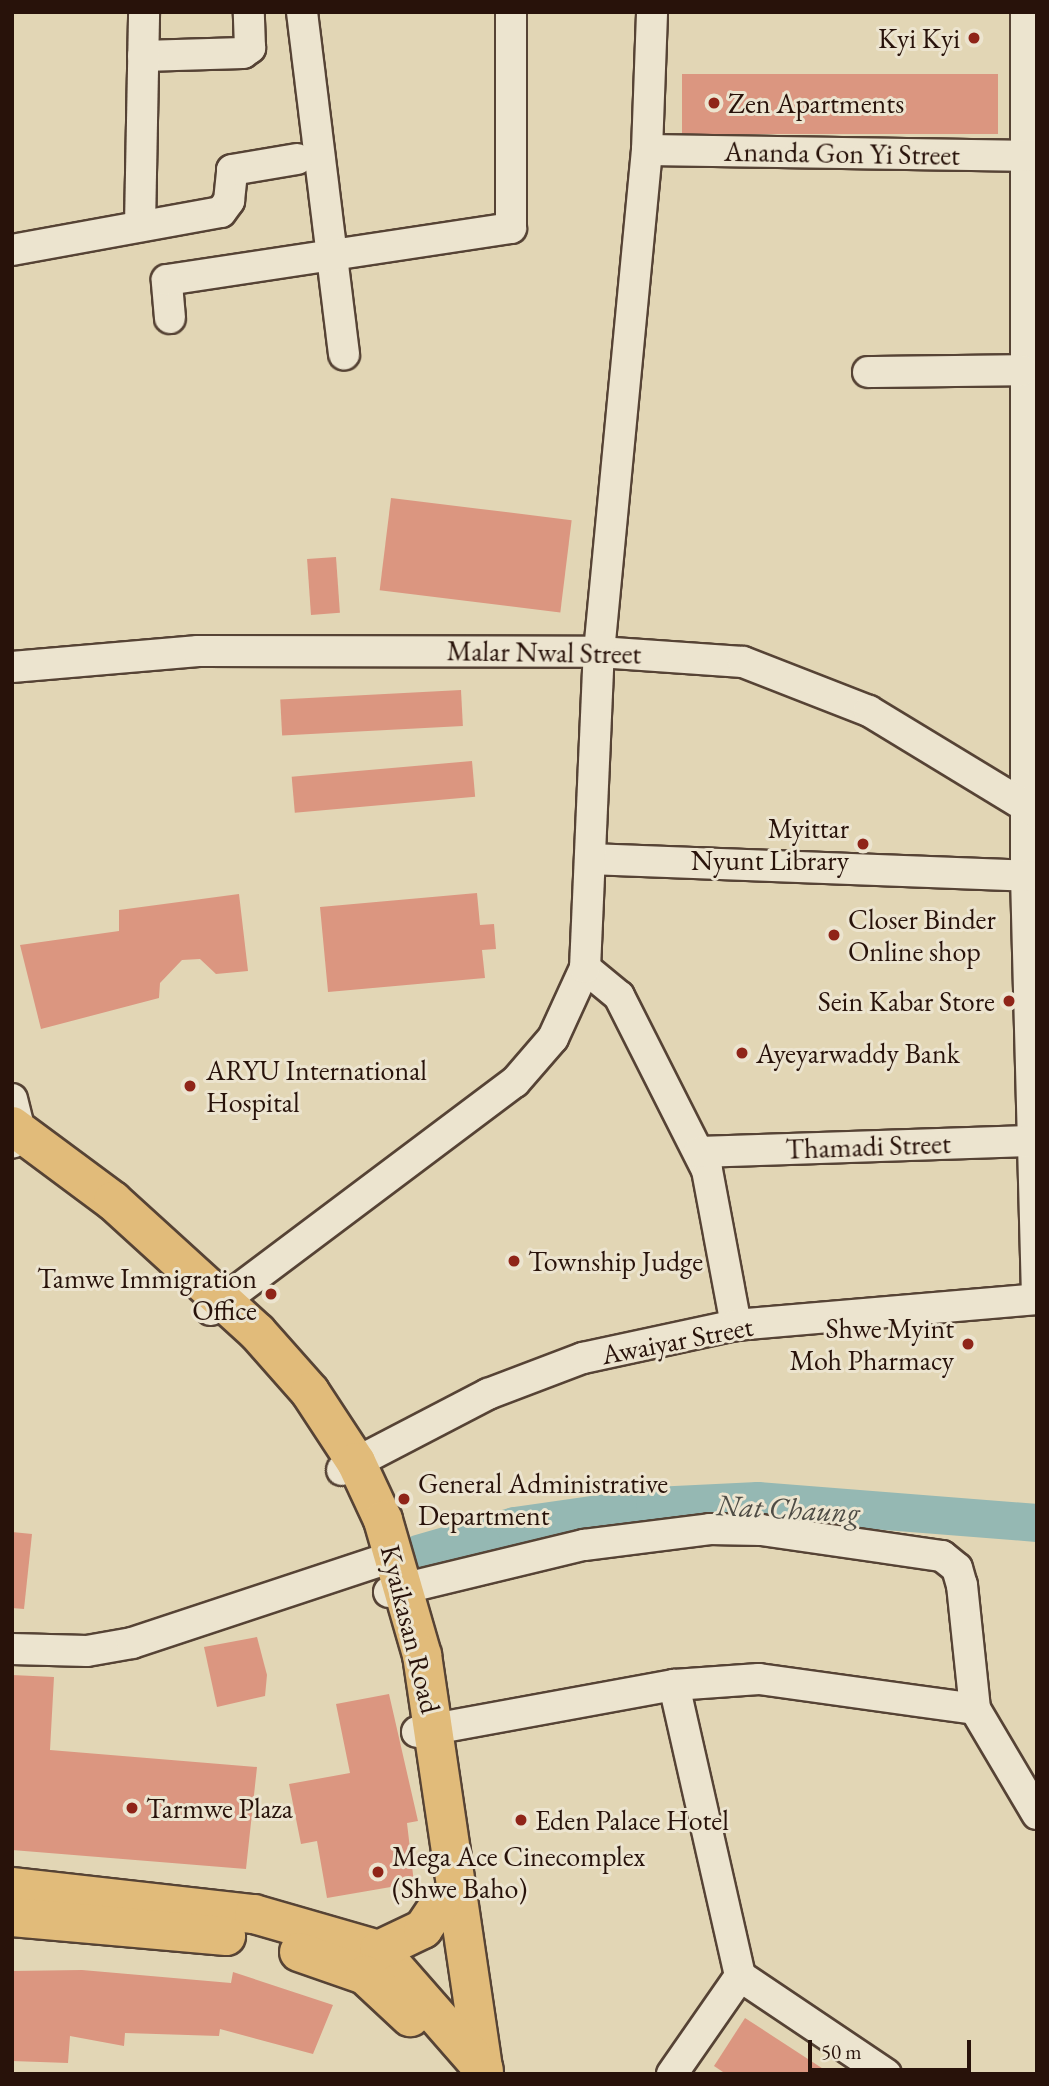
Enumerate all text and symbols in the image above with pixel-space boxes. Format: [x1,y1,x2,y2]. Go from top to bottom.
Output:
place label: Kyi Kyi [878,21,960,55]
marker: Kyi Kyi [966,30,982,46]
place label: Zen Apartments [728,86,904,120]
marker: Zen Apartments [706,95,722,111]
street label: Ananda Gon Yi Street [724,134,960,172]
street label: Malar Nwal Street [446,634,642,670]
place label: Myittar Nyunt Library [691,811,849,877]
marker: Myittar Nyunt Library [855,836,871,852]
place label: Closer Binder Online shop [848,902,996,968]
marker: Closer Binder Online shop [826,927,842,943]
place label: Sein Kabar Store [818,984,995,1018]
marker: Sein Kabar Store [1001,993,1017,1009]
place label: Ayeyarwaddy Bank [756,1036,960,1070]
marker: Ayeyarwaddy Bank [734,1045,750,1061]
place label: ARYU International Hospital [206,1053,427,1119]
marker: ARYU International Hospital [180,1076,200,1096]
street label: Thamadi Street [785,1126,951,1166]
place label: Township Judge [528,1244,703,1278]
marker: Township Judge [506,1253,522,1269]
place label: Tamwe Immigration Office [37,1261,257,1327]
marker: Tamwe Immigration Office [263,1286,279,1302]
street label: Awaiyar Street [598,1309,756,1371]
place label: Shwe Myint Moh Pharmacy [789,1311,954,1377]
marker: Shwe Myint Moh Pharmacy [960,1336,976,1352]
place label: General Administrative Department [418,1466,668,1532]
water label: Nat Chaung [715,1487,861,1531]
marker: General Administrative Department [396,1491,412,1507]
street label: Kyaikasan Road [374,1541,448,1717]
place label: Tarmwe Plaza [146,1791,293,1825]
marker: Tarmwe Plaza [124,1800,140,1816]
place label: Eden Palace Hotel [535,1803,729,1837]
marker: Eden Palace Hotel [513,1812,529,1828]
place label: Mega Ace Cinecomplex (Shwe Baho) [392,1839,645,1905]
marker: Mega Ace Cinecomplex (Shwe Baho) [370,1864,386,1880]
scale bar [811,2026,974,2070]
text: 50 m [821,2038,862,2065]

